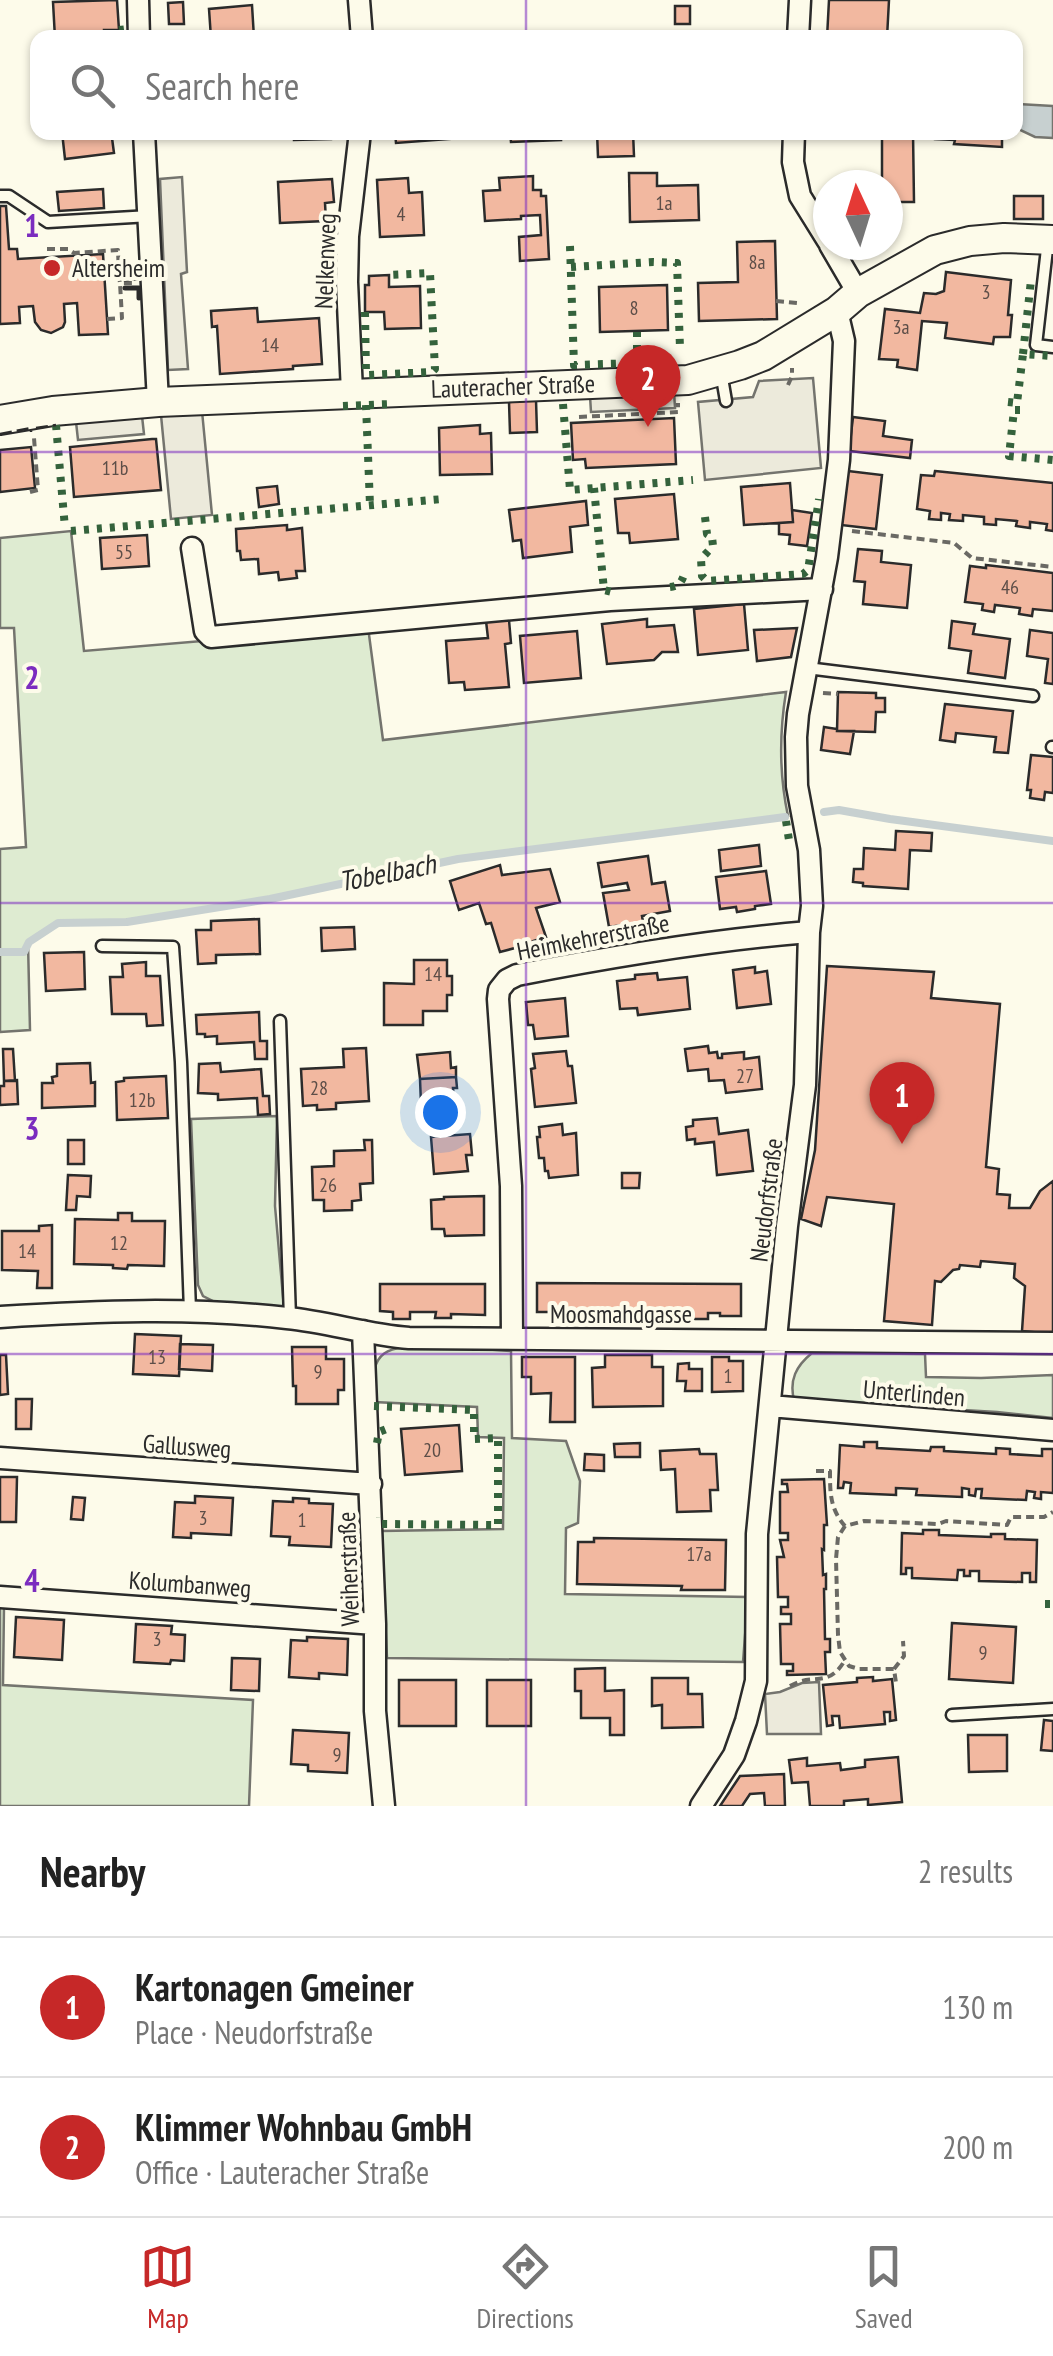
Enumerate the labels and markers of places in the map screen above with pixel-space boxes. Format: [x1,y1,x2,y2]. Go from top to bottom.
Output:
place label: Altersheim [72,252,165,284]
marker: Altersheim [41,257,63,279]
pin: 2 [616,344,680,427]
pin: 1 [870,1062,934,1144]

